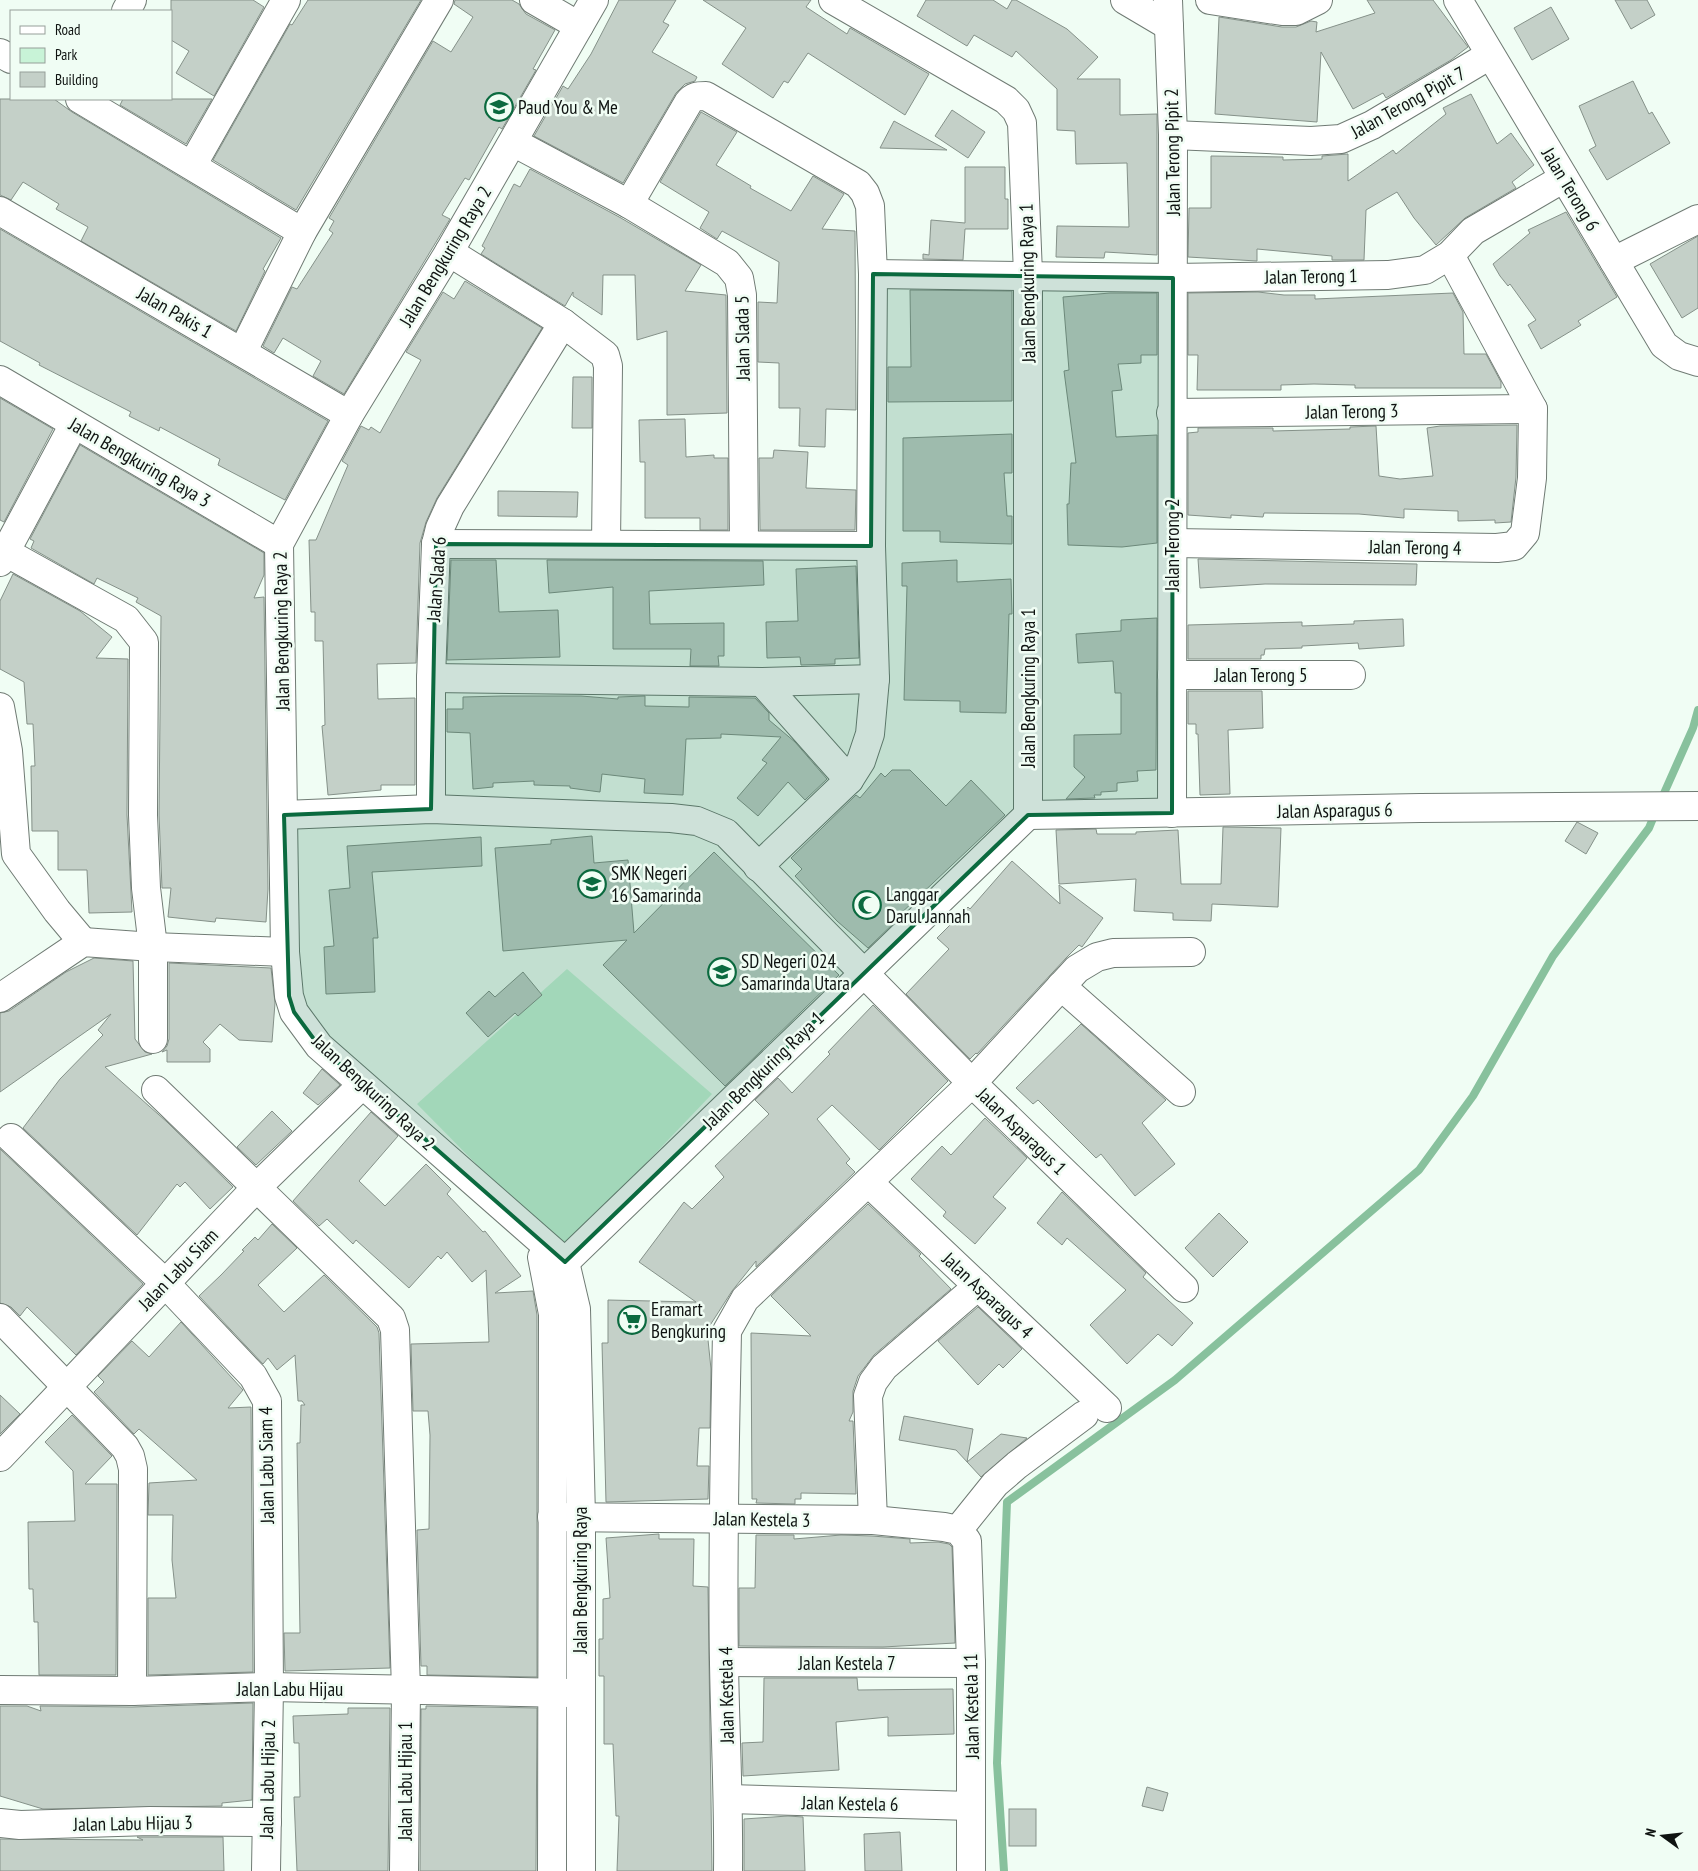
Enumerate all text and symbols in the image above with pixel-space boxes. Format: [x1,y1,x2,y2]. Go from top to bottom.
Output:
legend [10,10,172,100]
text: Road [55,20,81,39]
text: Park [55,45,77,64]
street label: Jalan Terong Pipit 7 [1346,61,1470,144]
text: Building [55,70,98,89]
street label: Jalan Terong Pipit 2 [1159,88,1185,217]
school or university icon: Paud You & Me [484,92,514,122]
place label: Paud You & Me [518,95,618,119]
street label: Jalan Terong 6 [1536,142,1605,235]
street label: Jalan Bengkuring Raya 2 [393,181,496,331]
street label: Jalan Bengkuring Raya 1 [1014,203,1040,364]
street label: Jalan Terong 1 [1263,263,1358,289]
street label: Jalan Pakis 1 [132,280,217,343]
street label: Jalan Slada 5 [729,295,755,382]
street label: Jalan Terong 3 [1304,398,1399,424]
street label: Jalan Bengkuring Raya 3 [64,411,215,512]
street label: Jalan Terong 2 [1160,498,1184,593]
street label: Jalan Terong 4 [1367,534,1462,560]
street label: Jalan Slada 6 [421,536,451,623]
street label: Jalan Bengkuring Raya 2 [268,551,294,712]
street label: Jalan Bengkuring Raya 1 [1016,608,1040,769]
street label: Jalan Terong 5 [1213,663,1308,687]
street label: Jalan Asparagus 6 [1276,797,1393,823]
place label: SMK Negeri 16 Samarinda [611,861,701,907]
school or university icon: SMK Negeri 16 Samarinda [577,869,607,899]
place label: Langgar Darul Jannah [886,882,970,928]
mosque icon: Langgar Darul Jannah [852,890,882,920]
place label: SD Negeri 024 Samarinda Utara [741,949,850,995]
school or university icon: SD Negeri 024 Samarinda Utara [707,957,737,987]
street label: Jalan Bengkuring Raya 1 [697,1006,829,1135]
street label: Jalan Bengkuring Raya 2 [307,1028,441,1155]
street label: Jalan Asparagus 1 [971,1082,1072,1180]
street label: Jalan Labu Siam [132,1223,223,1316]
street label: Jalan Asparagus 4 [937,1246,1039,1343]
place label: Eramart Bengkuring [651,1297,726,1343]
supermarket icon: Eramart Bengkuring [617,1305,647,1335]
street label: Jalan Labu Siam 4 [253,1406,279,1525]
street label: Jalan Kestela 3 [712,1506,811,1532]
street label: Jalan Bengkuring Raya [568,1507,592,1654]
street label: Jalan Kestela 4 [713,1646,739,1745]
street label: Jalan Kestela 7 [798,1651,896,1675]
street label: Jalan Kestela 11 [958,1653,984,1760]
street label: Jalan Labu Hijau [236,1677,343,1701]
street label: Jalan Labu Hijau 2 [254,1719,280,1840]
street label: Jalan Labu Hijau 1 [393,1721,417,1842]
street label: Jalan Kestela 6 [800,1790,899,1816]
street label: Jalan Labu Hijau 3 [72,1810,193,1836]
north arrow [1638,1811,1688,1861]
text: N [1641,1827,1660,1839]

